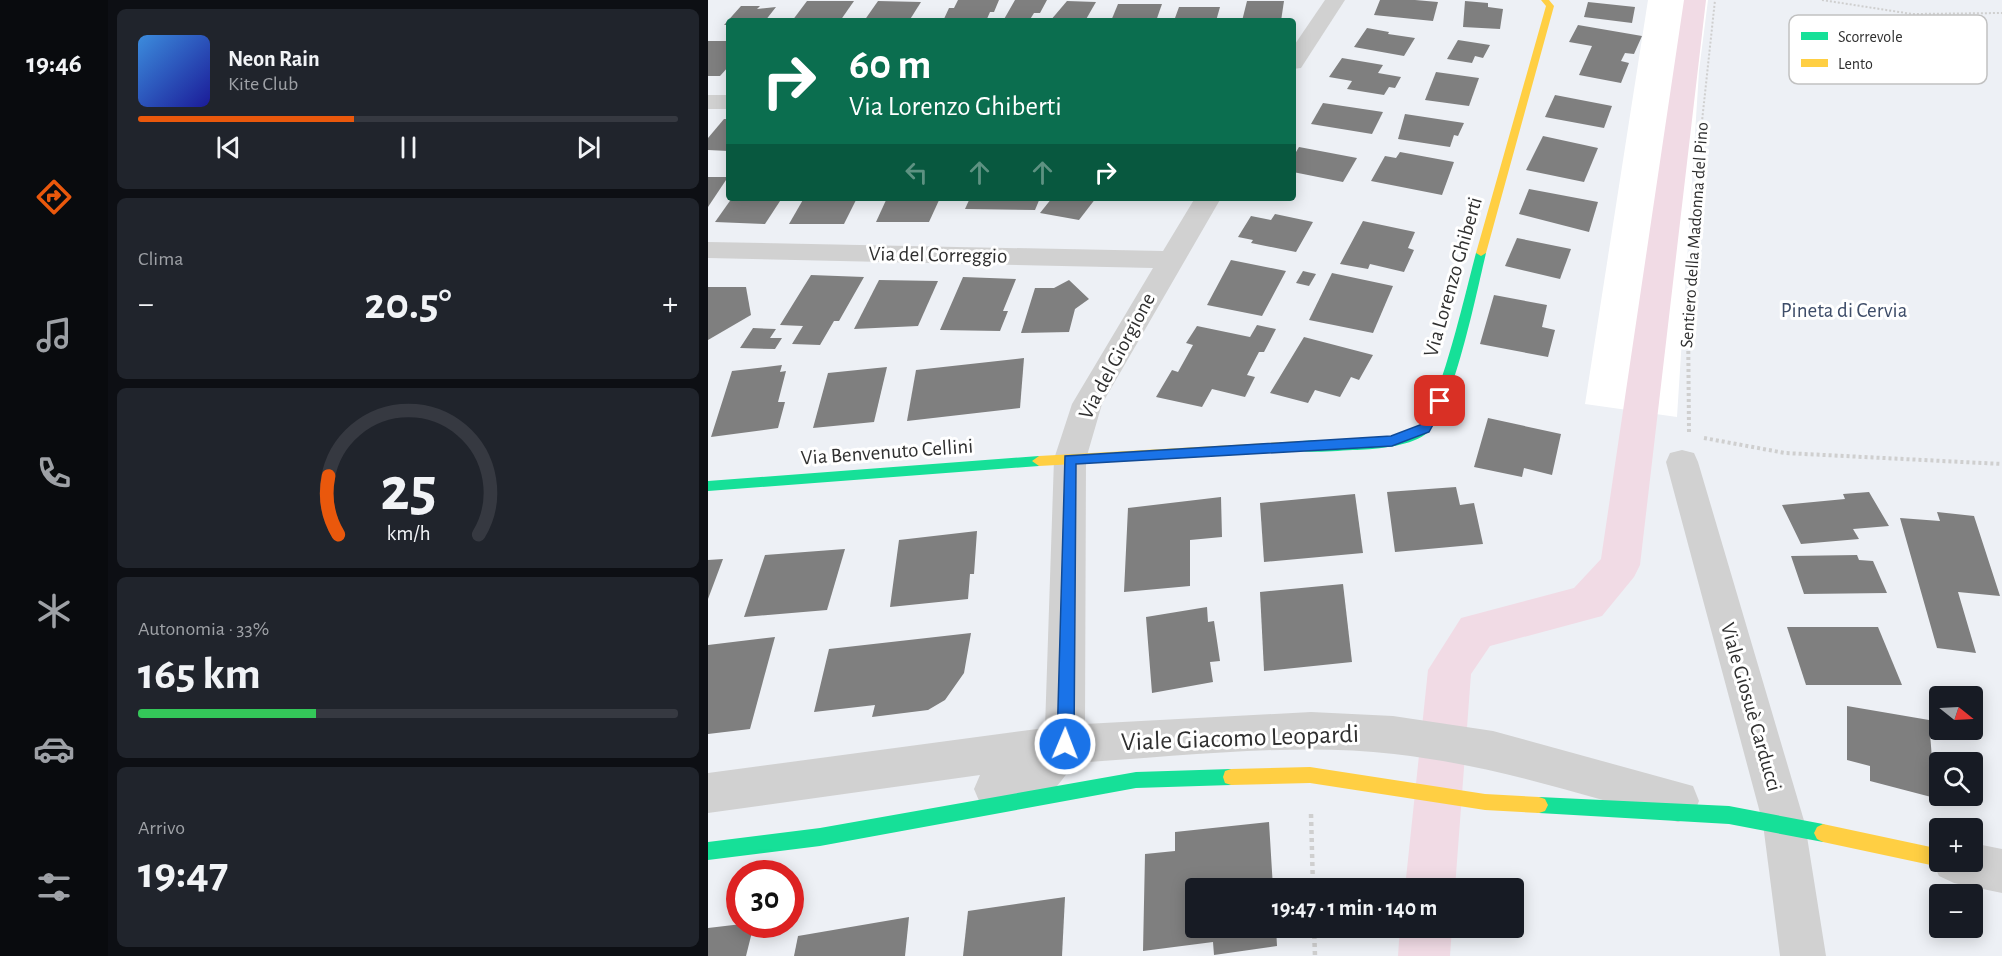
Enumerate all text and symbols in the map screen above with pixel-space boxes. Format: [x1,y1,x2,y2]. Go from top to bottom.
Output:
legend [1789,15,1987,84]
text: Scorrevole [1838,29,1903,45]
icon: right [750,42,828,120]
text: 60 m [849,44,931,86]
text: Neon Rain [228,48,320,70]
text: 19:46 [26,50,82,77]
text: Lento [1838,56,1873,72]
text: Kite Club [228,74,298,94]
text: Via Lorenzo Ghiberti [849,93,1062,120]
street label: Sentiero della Madonna del Pino [1678,121,1712,349]
icon: previous [212,131,245,164]
icon: pause [392,131,425,164]
icon: next [572,131,605,164]
icon: left [900,156,933,189]
icon: ahead [963,156,996,189]
icon: ahead [1026,156,1059,189]
icon: right [1089,156,1122,189]
icon: directions [33,176,75,218]
street label: Via Lorenzo Ghiberti [1420,195,1486,359]
street label: Via del Correggio [868,243,1008,267]
text: Clima [138,249,183,269]
text: 20.5° [364,282,452,327]
text: − [138,288,154,321]
text: + [662,288,678,321]
street label: Via del Giorgione [1075,289,1159,423]
park label: Pineta di Cervia [1781,300,1908,321]
icon: music [33,314,75,356]
pin [1414,375,1465,426]
icon: arrive [1423,384,1456,417]
street label: Via Benvenuto Cellini [800,435,974,469]
icon: phone [33,452,75,494]
text: 25 [380,459,436,521]
text: km/h [386,523,430,544]
icon: climate [33,590,75,632]
text: Autonomia · 33% [138,619,269,639]
street label: Viale Giosuè Carducci [1717,620,1785,794]
text: 165 km [138,652,261,697]
north arrow [1929,686,1983,740]
map controls [1929,686,1983,938]
position arrow [1033,712,1097,776]
street label: Viale Giacomo Leopardi [1120,721,1360,755]
icon: car [33,728,75,770]
button: search [1929,752,1983,806]
text: Arrivo [138,818,185,838]
button: + [1929,818,1983,872]
text: 19:47 [138,851,228,896]
speed limit sign: 30 [726,860,804,938]
icon: filters [33,866,75,908]
button: − [1929,884,1983,938]
text: 19:47 · 1 min · 140 m [1272,897,1437,919]

